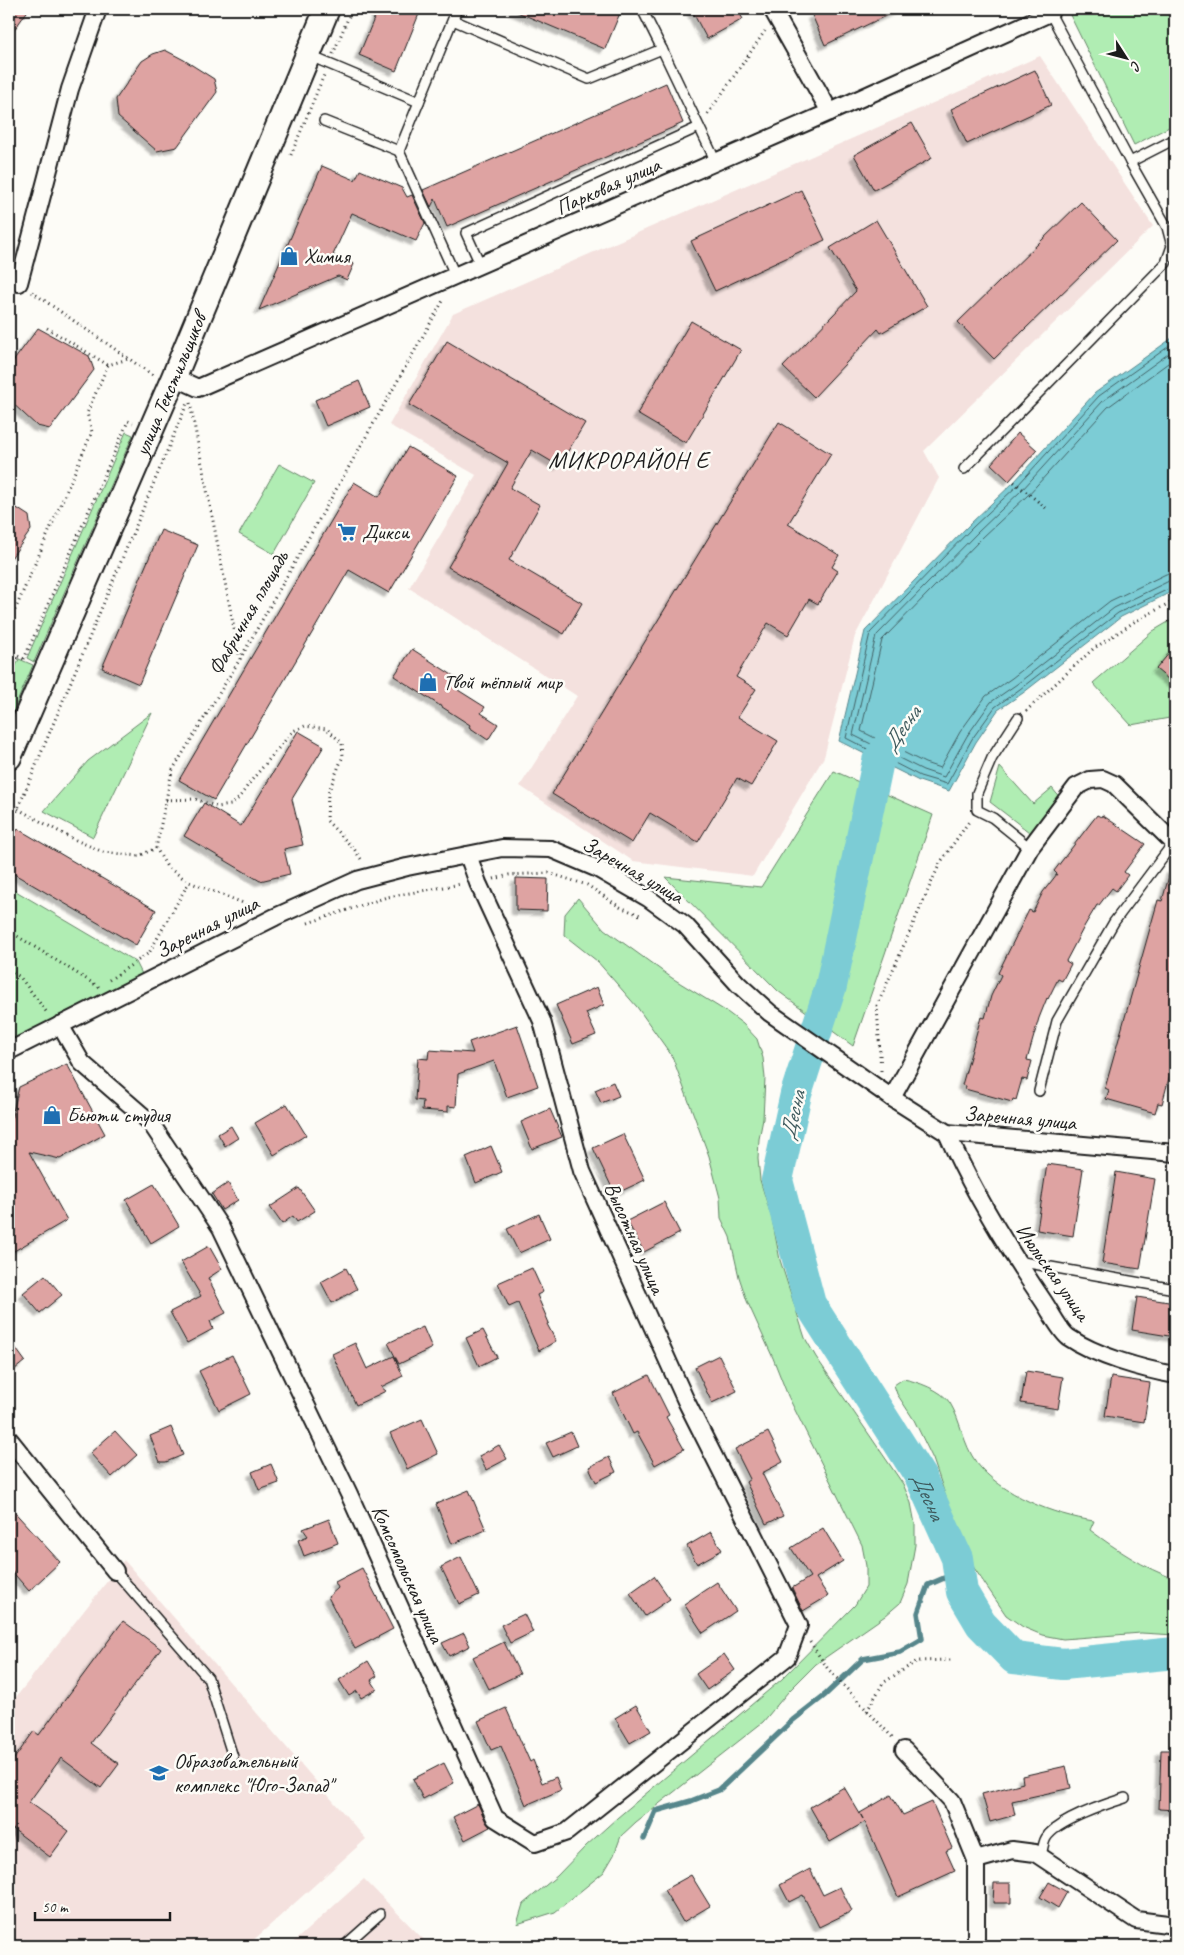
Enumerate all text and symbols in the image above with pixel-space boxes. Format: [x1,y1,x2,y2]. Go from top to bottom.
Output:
north arrow [1102,32,1152,82]
text: С [1126,58,1145,75]
street label: Парковая улица [552,151,666,221]
place label: Химия [304,243,351,269]
shop icon: Химия [278,245,300,267]
street label: улица Текстильщиков [128,305,214,462]
district label: МИКРОРАЙОН Е [548,445,712,475]
place label: Дикси [362,519,411,545]
supermarket icon: Дикси [336,521,358,543]
street label: Фабричная площадь [202,545,295,680]
place label: Твой тёплый мир [443,669,563,695]
shop icon: Твой тёплый мир [417,671,439,693]
water label: Десна [876,699,928,757]
street label: Заречная улица [578,831,690,910]
street label: Заречная улица [151,889,265,964]
water label: Десна [774,1086,813,1143]
street label: Заречная улица [963,1100,1079,1136]
place label: Бьюти студия [67,1102,171,1128]
shop icon: Бьюти студия [41,1104,63,1126]
street label: Высотная улица [599,1178,672,1300]
street label: Июльская улица [1010,1218,1097,1328]
water label: Десна [905,1468,952,1526]
street label: Комсомольская улица [366,1501,451,1648]
place label: Образовательный комплекс "Юго-Запад" [174,1748,337,1798]
school or university icon: Образовательный комплекс "Юго-Запад" [148,1762,170,1784]
scale bar [35,1890,170,1922]
text: 50 m [42,1898,69,1917]

